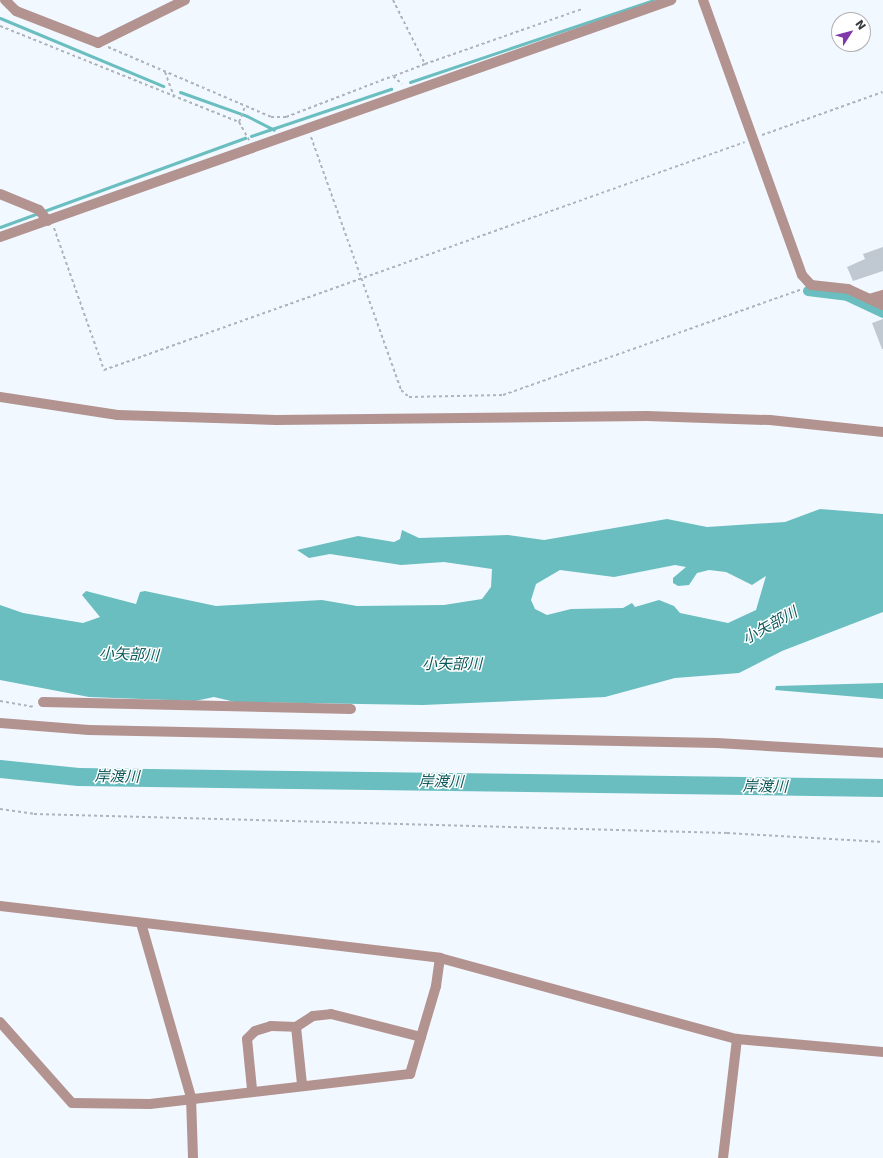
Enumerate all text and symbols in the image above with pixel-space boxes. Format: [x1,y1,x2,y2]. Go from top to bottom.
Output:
north arrow [831,12,871,52]
text: N [852,18,868,33]
water label: 小矢部川 [739,604,801,648]
water label: 小矢部川 [99,645,159,665]
water label: 小矢部川 [422,656,482,674]
water label: 岸渡川 [94,768,140,786]
water label: 岸渡川 [418,773,464,791]
water label: 岸渡川 [742,778,788,796]

